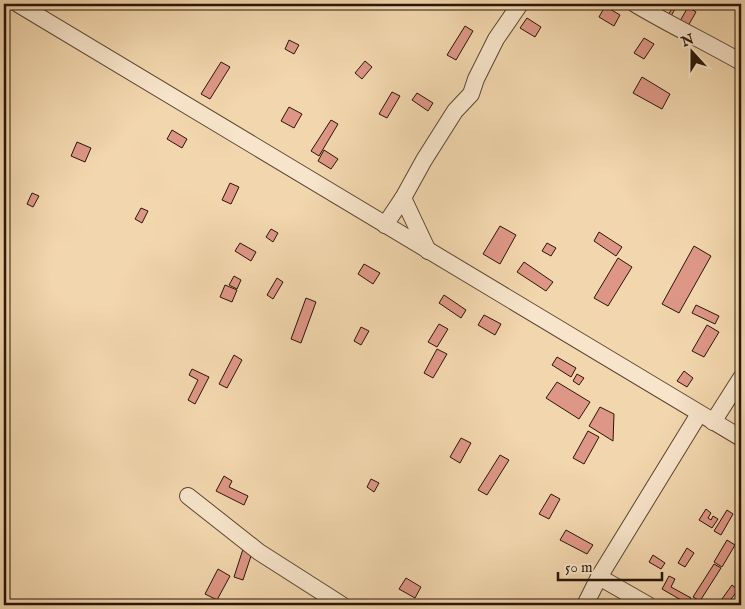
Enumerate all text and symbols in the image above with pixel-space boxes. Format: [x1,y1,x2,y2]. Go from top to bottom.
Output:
north arrow [668,28,718,78]
text: N [678,30,697,52]
scale bar [558,549,661,581]
text: 50 m [565,558,593,577]

